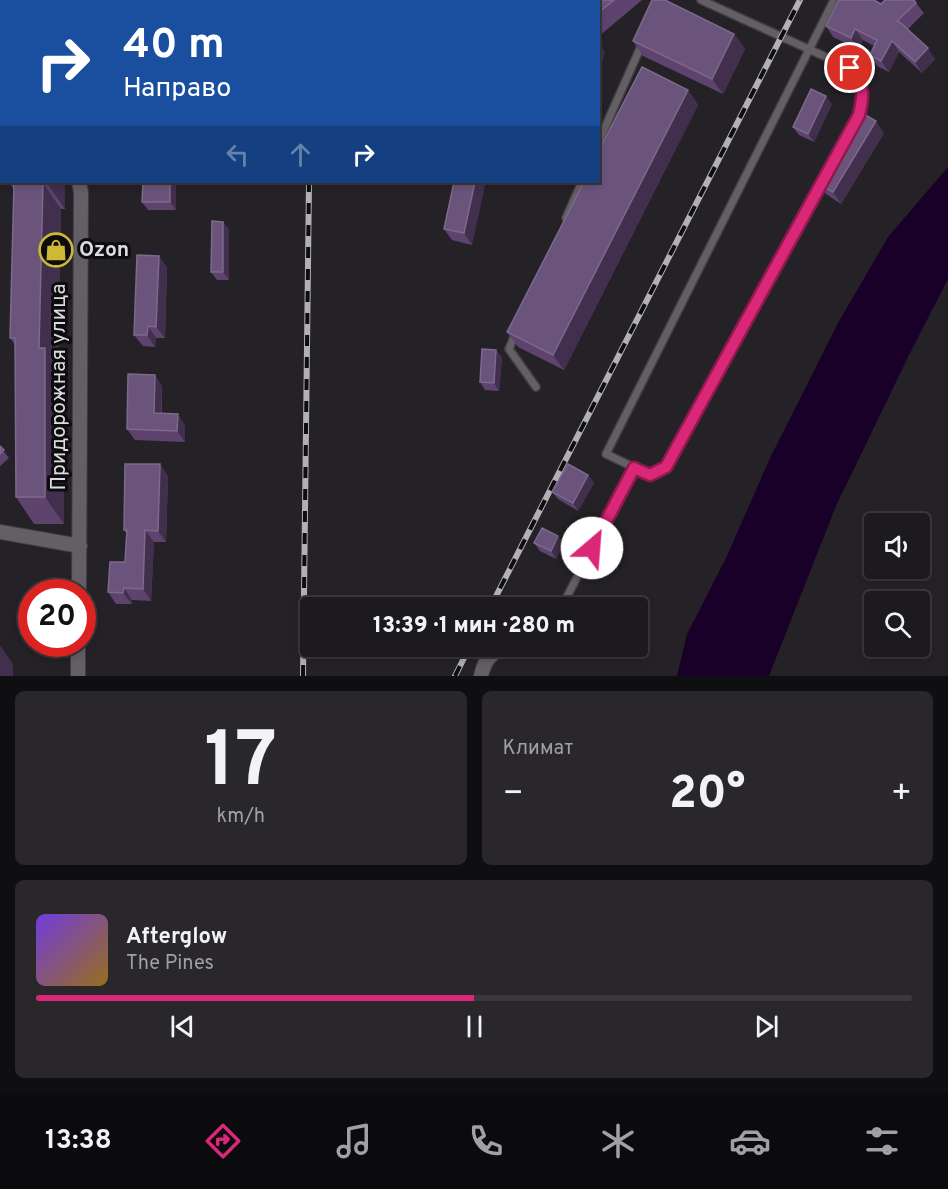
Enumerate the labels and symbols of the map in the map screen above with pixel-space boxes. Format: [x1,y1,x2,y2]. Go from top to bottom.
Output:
pin [824,42,875,93]
shop icon: Ozon [38,232,74,268]
place label: Ozon [79,237,129,264]
street label: Придорожная улица [46,284,73,490]
position arrow [560,516,624,580]
speed limit sign: 20 [18,579,96,657]

